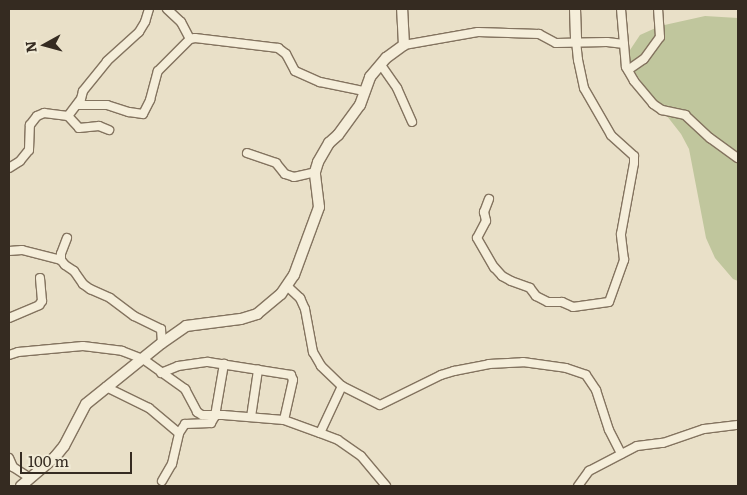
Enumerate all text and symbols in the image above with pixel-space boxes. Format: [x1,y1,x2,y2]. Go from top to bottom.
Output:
north arrow [20,20,70,70]
text: N [19,40,41,54]
scale bar [22,442,135,474]
text: 100 m [28,449,69,472]

